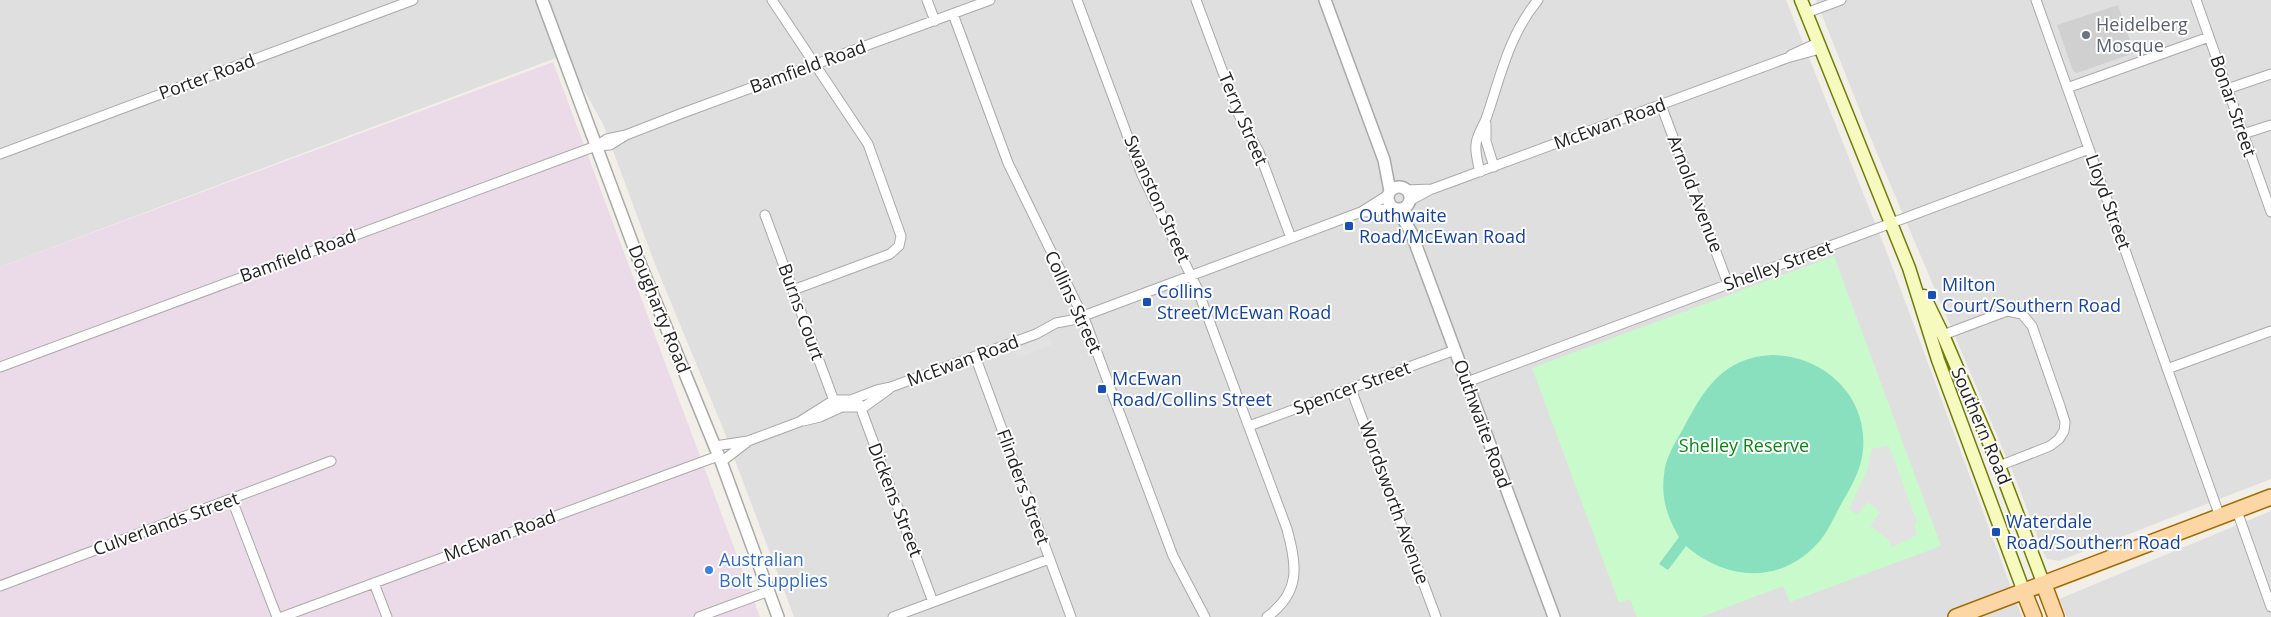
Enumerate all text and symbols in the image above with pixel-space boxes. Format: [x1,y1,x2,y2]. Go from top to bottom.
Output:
place label: Heidelberg Mosque [2096,12,2188,57]
marker: Heidelberg Mosque [2080,29,2092,41]
street label: Bamfield Road [746,34,869,98]
street label: Porter Road [155,48,258,105]
street label: Bonar Street [2205,52,2263,160]
street label: Terry Street [1214,68,1274,169]
street label: McEwan Road [1550,92,1669,154]
street label: Swanston Street [1119,131,1197,266]
street label: Arnold Avenue [1663,132,1729,256]
street label: Lloyd Street [2081,151,2137,253]
place label: Outhwaite Road/McEwan Road [1359,203,1526,248]
marker: Outhwaite Road/McEwan Road [1343,220,1355,232]
street label: Bamfield Road [236,223,359,287]
street label: Shelley Street [1720,234,1835,296]
street label: Dougharty Road [623,241,697,376]
street label: Collins Street [1040,246,1108,357]
street label: Burns Court [773,260,831,363]
place label: Milton Court/Southern Road [1942,272,2121,317]
place label: Collins Street/McEwan Road [1157,279,1331,324]
marker: Milton Court/Southern Road [1926,289,1938,301]
marker: Collins Street/McEwan Road [1141,296,1153,308]
street label: McEwan Road [903,329,1022,391]
street label: Spencer Street [1290,355,1414,419]
street label: Outhwaite Road [1449,356,1517,491]
street label: Southern Road [1946,363,2017,488]
place label: McEwan Road/Collins Street [1112,366,1272,411]
marker: McEwan Road/Collins Street [1096,383,1108,395]
street label: Wordsworth Avenue [1354,418,1436,587]
street label: Flinders Street [992,426,1056,548]
park label: Shelley Reserve [1679,433,1809,457]
street label: Dickens Street [863,439,929,560]
street label: Culverlands Street [89,486,242,561]
street label: McEwan Road [440,504,559,566]
place label: Waterdale Road/Southern Road [2006,509,2181,554]
marker: Waterdale Road/Southern Road [1990,526,2002,538]
place label: Australian Bolt Supplies [719,547,828,592]
marker: Australian Bolt Supplies [703,564,715,576]

